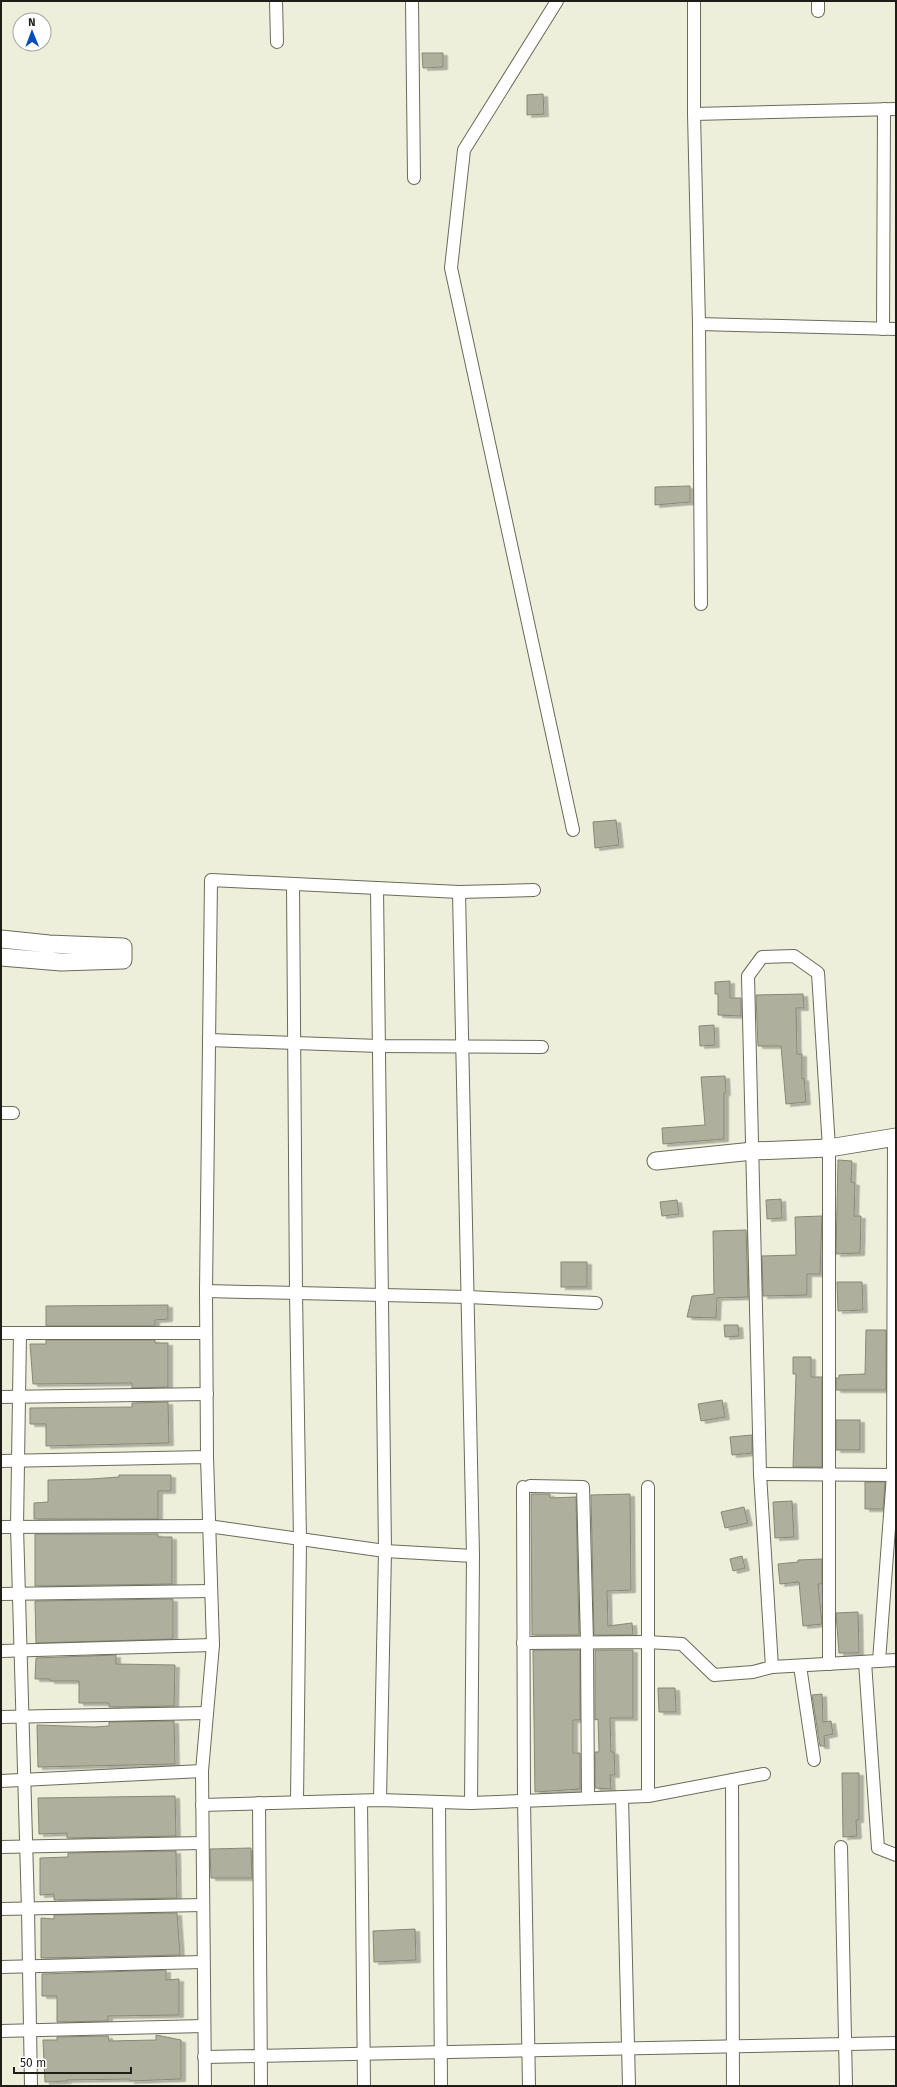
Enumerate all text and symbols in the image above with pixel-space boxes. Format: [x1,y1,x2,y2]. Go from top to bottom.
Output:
north arrow [12,12,52,52]
text: N [28,16,36,29]
scale bar [14,2049,131,2075]
text: 50 m [20,2056,46,2070]

